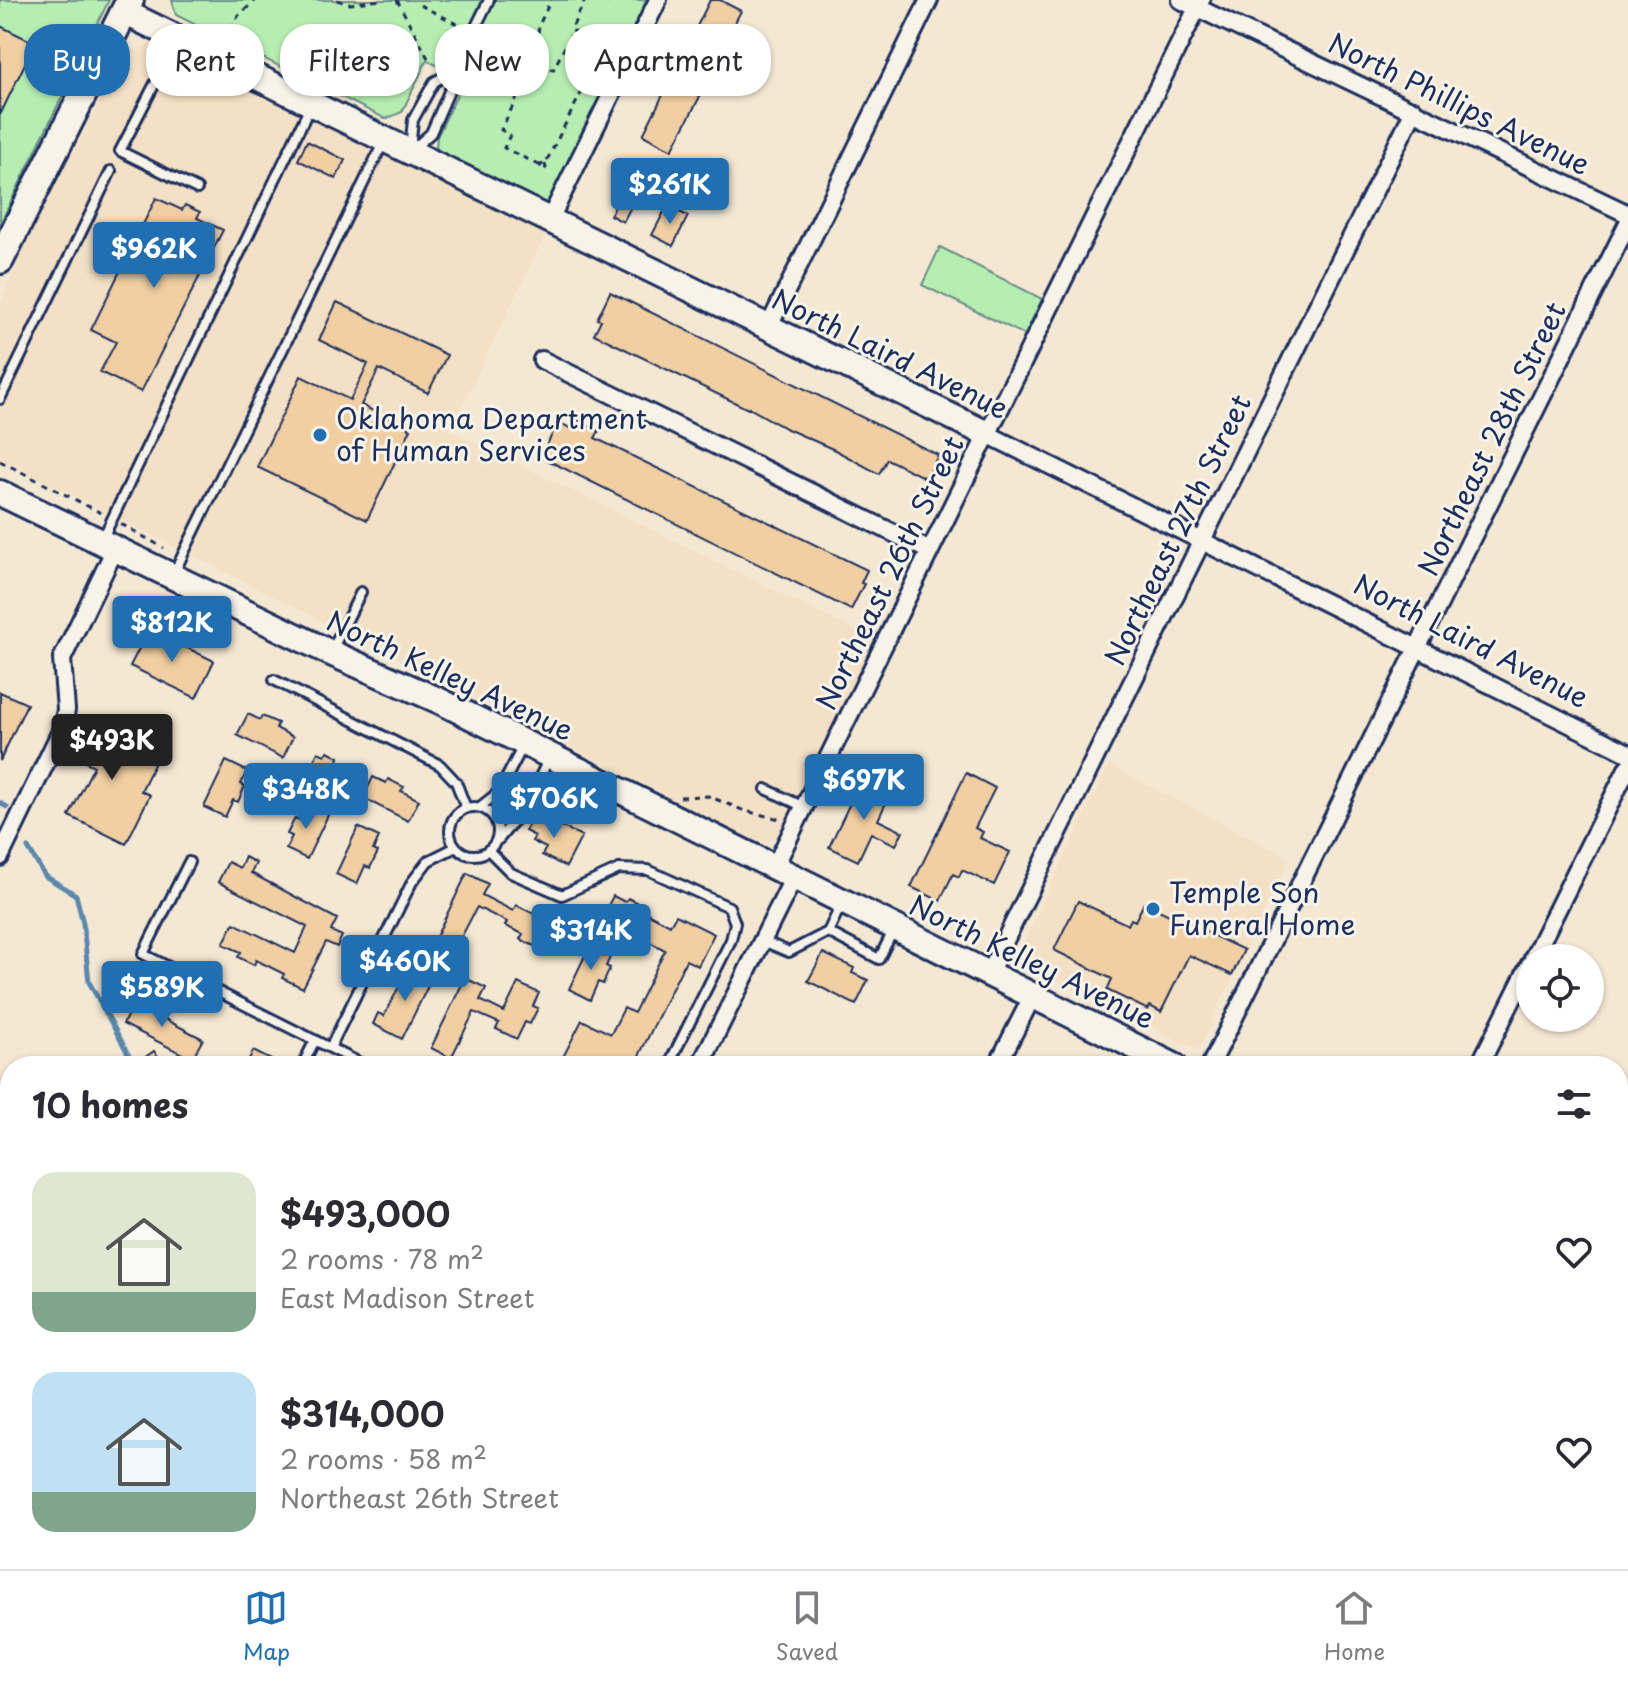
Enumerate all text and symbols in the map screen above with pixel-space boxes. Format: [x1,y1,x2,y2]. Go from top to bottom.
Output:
street label: North Phillips Avenue [1322,21,1598,185]
chip: Buy [24,24,130,96]
chip: Rent [146,24,264,96]
chip: Filters [280,24,419,96]
chip: New [435,24,549,96]
chip: Apartment [565,24,771,96]
pin: $261K [614,158,726,226]
text: $261K [629,164,711,203]
pin: $962K [98,222,210,290]
text: $962K [111,228,197,267]
street label: North Laird Avenue [765,277,1016,429]
street label: Northeast 28th Street [1406,294,1576,583]
street label: Northeast 27th Street [1092,387,1261,672]
place label: Oklahoma Department of Human Services [336,396,647,471]
marker: Oklahoma Department of Human Services [311,426,329,444]
street label: Northeast 26th Street [804,428,974,717]
street label: North Laird Avenue [1347,562,1597,717]
pin: $812K [116,596,228,664]
street label: North Kelley Avenue [320,598,581,751]
text: $812K [130,602,214,641]
pin: $493K [56,714,168,782]
text: $493K [69,720,155,759]
pin: $697K [808,754,920,822]
text: $697K [823,760,905,799]
pin: $348K [250,763,362,831]
text: $348K [262,769,350,808]
pin: $706K [498,772,610,840]
text: $706K [510,778,598,817]
place label: Temple Son Funeral Home [1169,870,1355,945]
street label: North Kelley Avenue [903,883,1163,1039]
marker: Temple Son Funeral Home [1144,900,1162,918]
pin: $314K [535,904,647,972]
text: $314K [550,910,632,949]
pin: $460K [349,935,461,1003]
text: $460K [359,941,451,980]
map controls [1516,944,1604,1032]
button: locate [1516,944,1604,1032]
pin: $589K [106,961,218,1029]
text: $589K [120,967,204,1006]
text: 10 homes [32,1078,188,1130]
icon: filters [1552,1082,1596,1126]
text: $493,000 [280,1187,450,1239]
icon: home [96,1204,192,1300]
icon: heart [1552,1230,1596,1274]
text: 2 rooms · 78 m² [280,1239,484,1278]
text: East Madison Street [280,1278,534,1317]
text: $314,000 [280,1387,444,1439]
icon: home [96,1404,192,1500]
icon: heart [1552,1430,1596,1474]
text: 2 rooms · 58 m² [280,1439,487,1478]
text: Northeast 26th Street [280,1478,559,1517]
tab: Map [243,1586,290,1667]
tab: Saved [776,1586,838,1667]
tab: Home [1324,1586,1385,1667]

